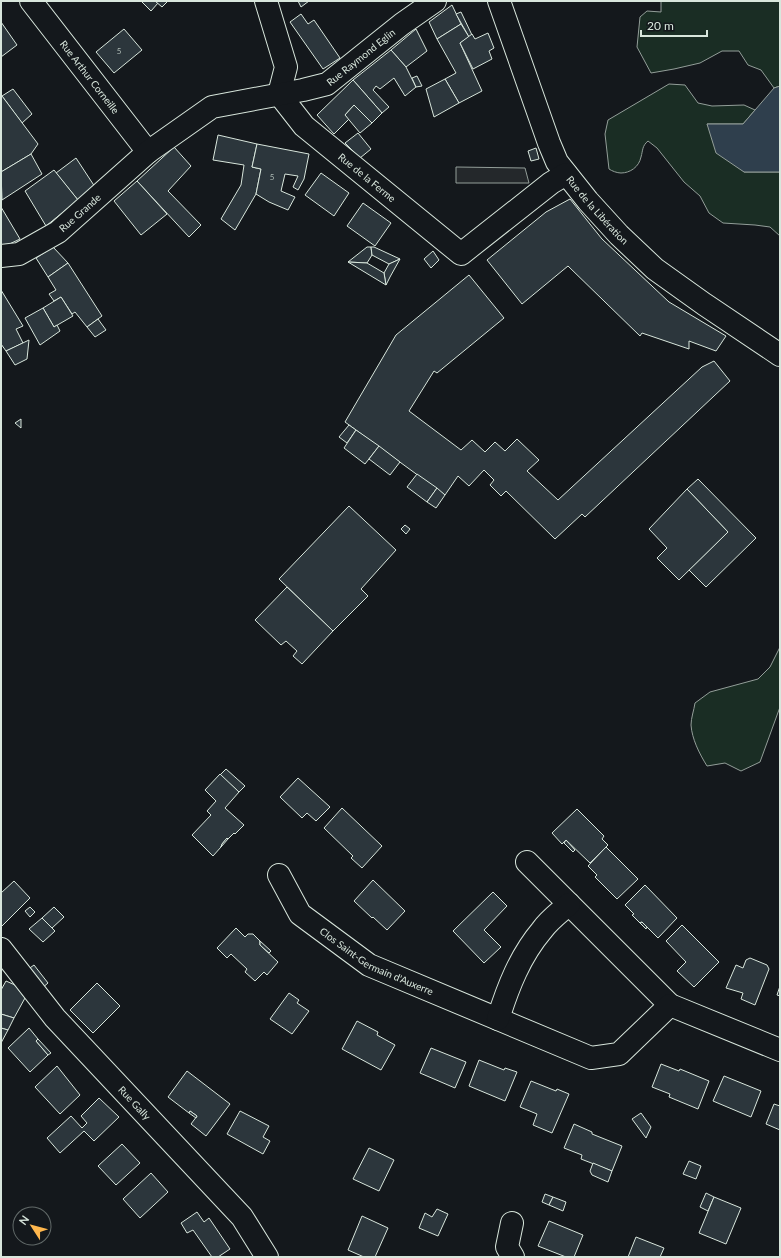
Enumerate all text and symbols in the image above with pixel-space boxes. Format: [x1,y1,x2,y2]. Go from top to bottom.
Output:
scale bar [641,12,707,38]
text: 20 m [647,18,674,33]
street label: Rue Raymond Eglin [324,26,397,88]
street label: Rue Arthur Corneille [58,38,122,116]
house number: 5 [117,46,122,56]
street label: Rue de la Ferme [336,150,398,204]
house number: 5 [270,172,275,182]
street label: Rue de la Libération [564,173,631,247]
street label: Rue Grande [56,191,103,234]
street label: Clos Saint-Germain d'Auxerre [318,925,435,997]
street label: Rue Gally [116,1084,154,1123]
north arrow [12,1206,52,1246]
text: N [16,1213,31,1227]

